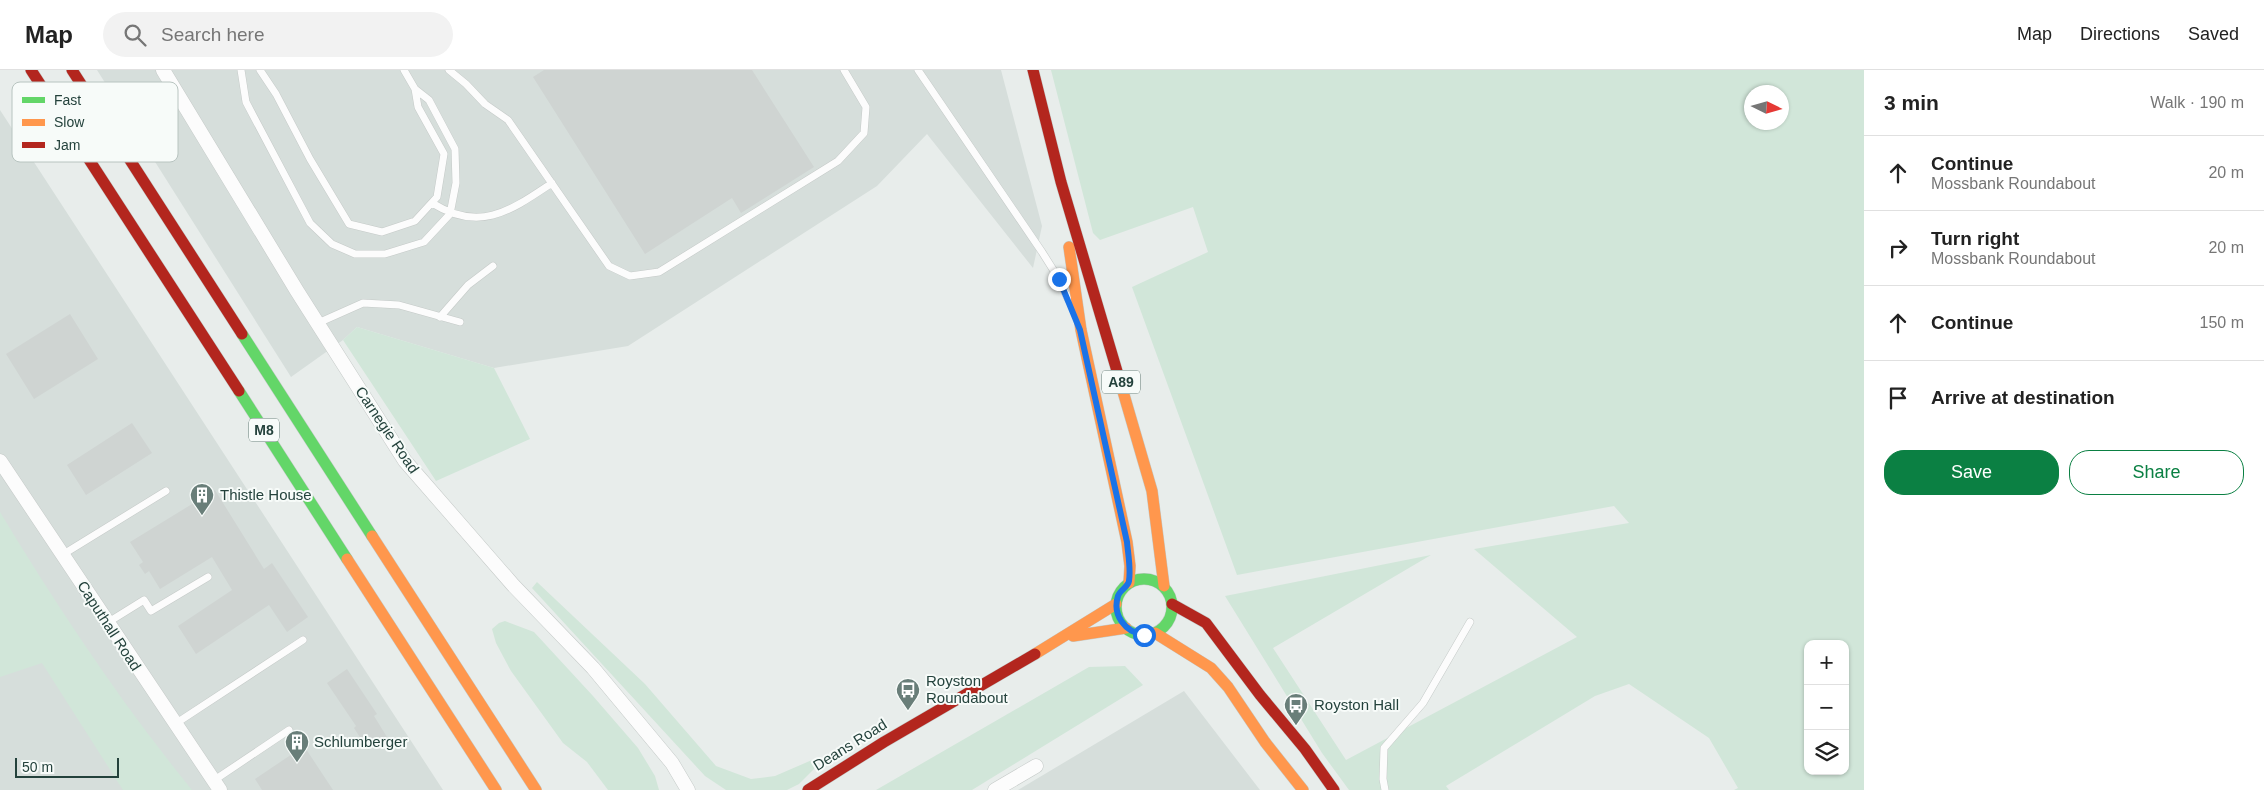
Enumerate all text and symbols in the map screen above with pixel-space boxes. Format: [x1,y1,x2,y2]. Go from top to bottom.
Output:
search box [103,12,453,57]
text: Map [25,21,73,48]
icon: search [121,21,149,49]
text: Search here [161,24,265,45]
text: Map [2017,24,2052,44]
text: Directions [2080,24,2160,44]
text: Saved [2188,24,2239,44]
legend [12,82,178,162]
north arrow [1744,85,1789,130]
text: 3 min [1884,91,1939,114]
text: Fast [54,92,81,108]
text: Walk · 190 m [2150,94,2244,111]
text: Slow [54,114,85,130]
text: Jam [54,137,80,153]
text: Continue [1931,153,2013,174]
icon: ahead [1884,159,1912,187]
text: 20 m [2208,164,2244,181]
text: Mossbank Roundabout [1931,175,2096,192]
text: Turn right [1931,228,2019,249]
icon: right [1884,234,1912,262]
text: 20 m [2208,239,2244,256]
text: Mossbank Roundabout [1931,250,2096,267]
route end [1048,268,1071,291]
icon: ahead [1884,309,1912,337]
text: Continue [1931,312,2013,333]
text: 150 m [2200,314,2244,331]
road number: A89 [1102,370,1140,394]
street label: Carnegie Road [352,383,423,476]
icon: arrive [1884,384,1912,412]
text: Arrive at destination [1931,387,2115,408]
road number: M8 [249,418,279,442]
button: Save [1884,450,2059,495]
button: Share [2069,450,2244,495]
building icon: Thistle House [189,482,215,516]
place label: Thistle House [220,486,312,503]
street label: Caputhall Road [74,578,145,674]
route start [1133,624,1156,647]
map controls [1804,640,1849,775]
button: + [1804,640,1849,685]
place label: Royston Roundabout [926,672,1009,706]
bus stop icon: Royston Roundabout [895,677,921,711]
button: − [1804,685,1849,730]
bus stop icon: Royston Hall [1283,692,1309,726]
place label: Royston Hall [1314,696,1399,713]
street label: Deans Road [810,715,890,774]
building icon: Schlumberger [284,729,310,763]
button: layers [1804,730,1849,775]
place label: Schlumberger [314,733,407,750]
scale bar [15,755,119,778]
text: 50 m [22,759,53,775]

